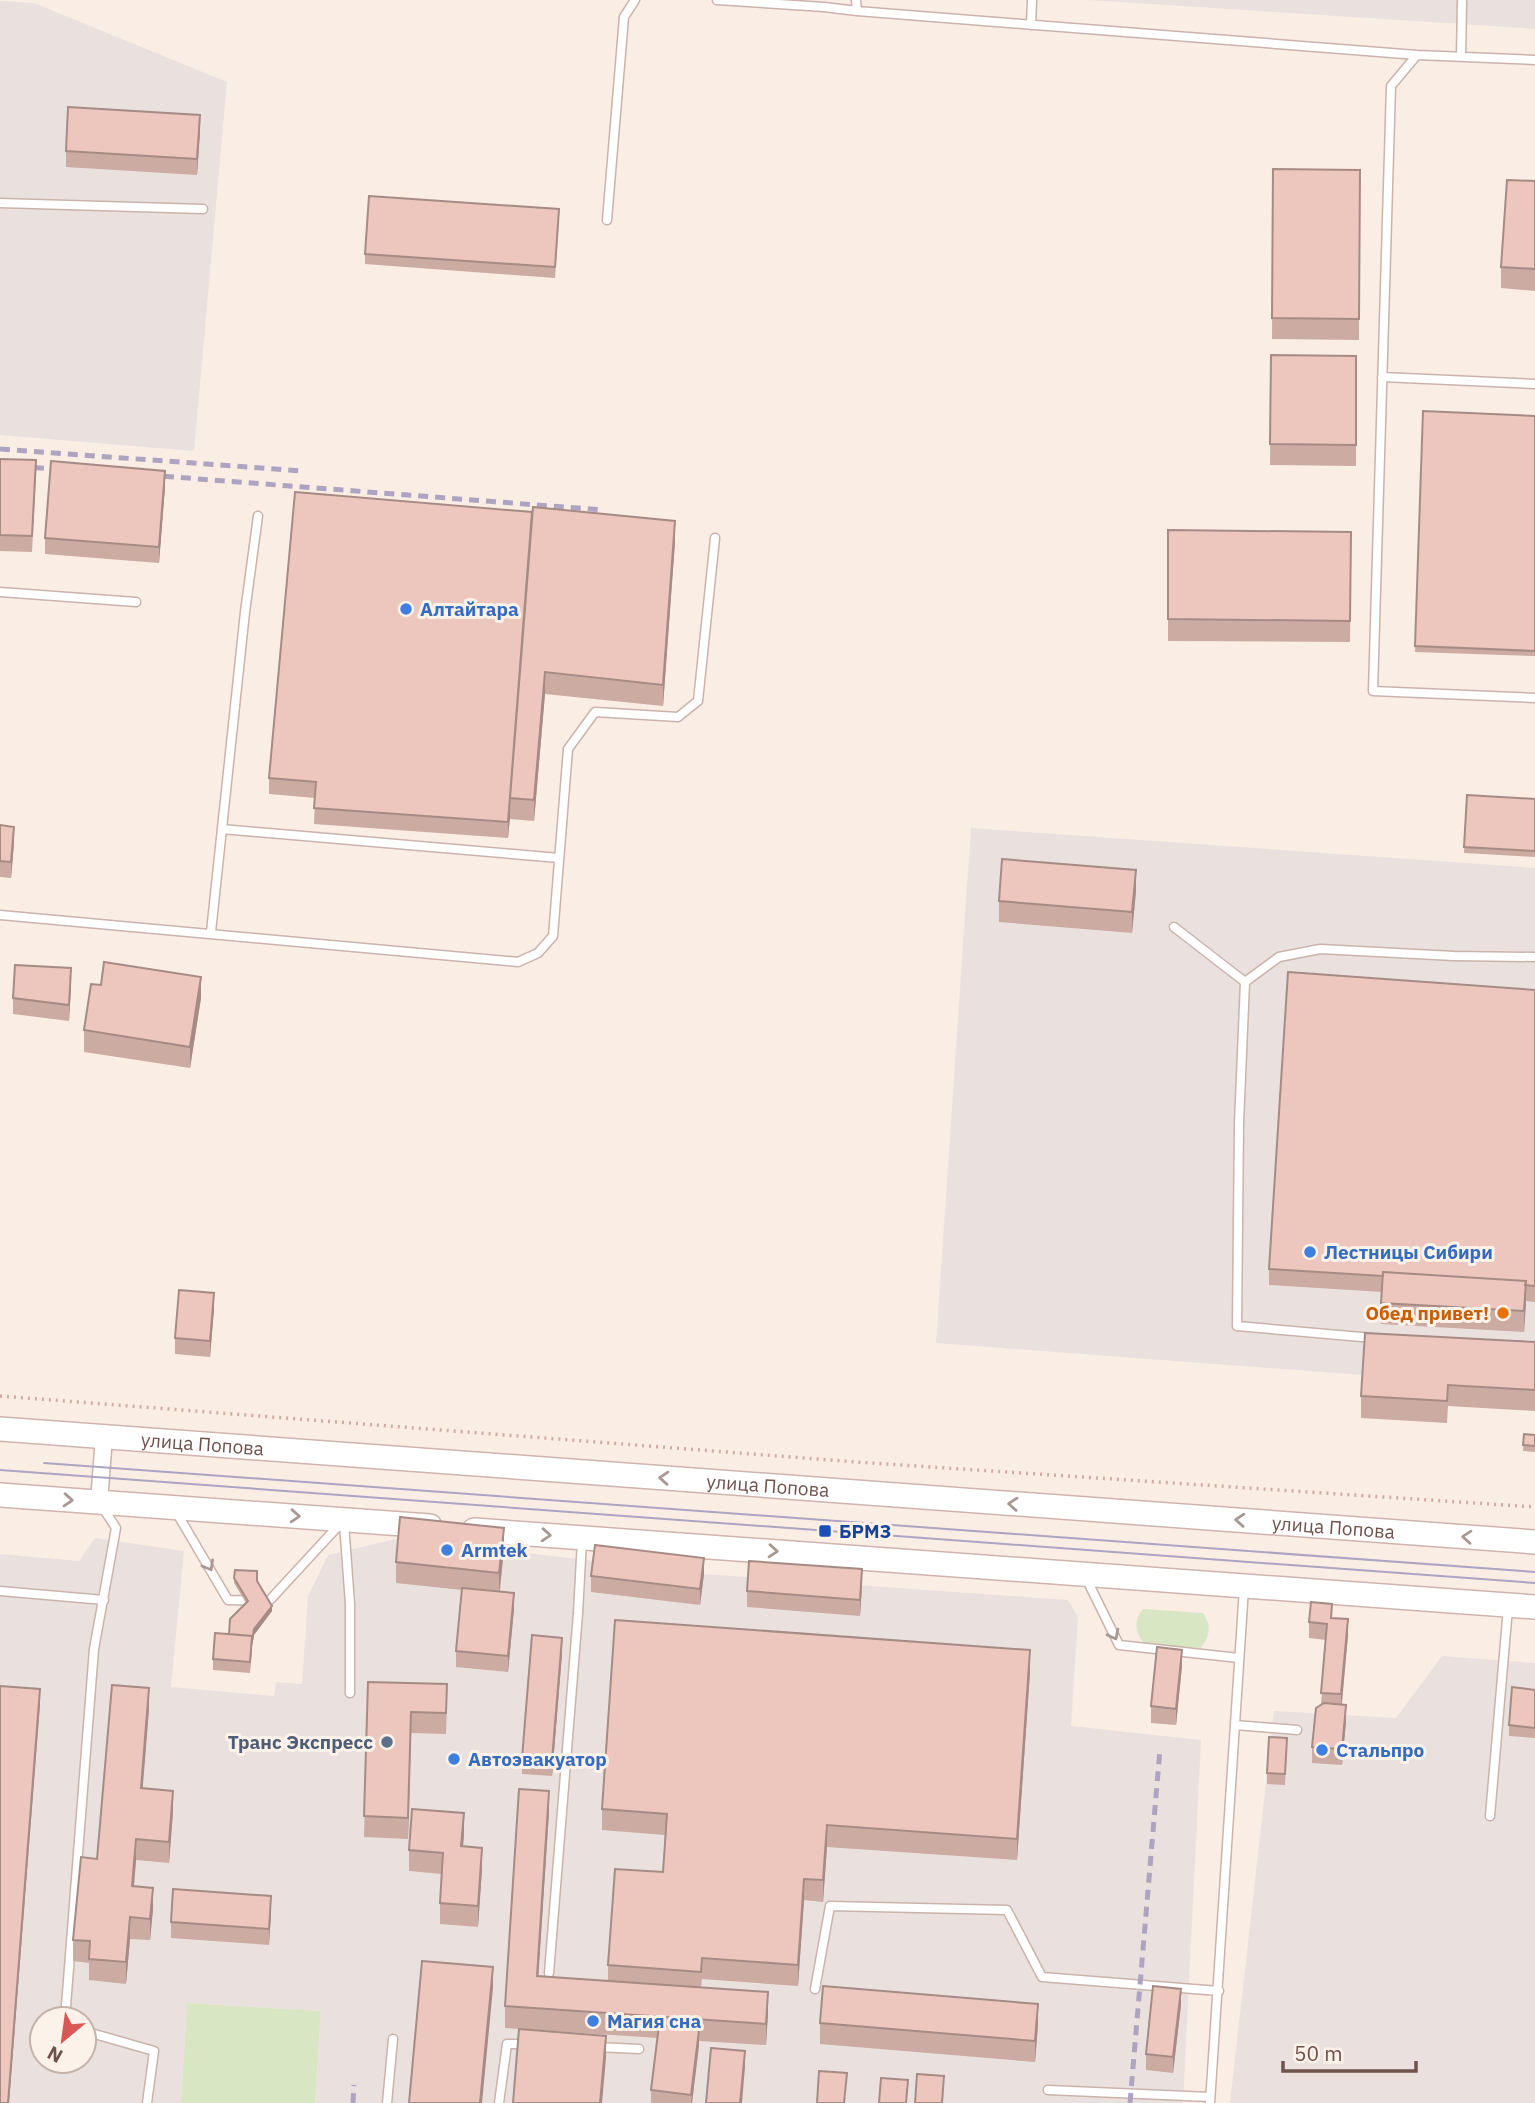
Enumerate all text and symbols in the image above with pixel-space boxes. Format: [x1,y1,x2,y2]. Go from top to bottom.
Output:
place label: Алтайтара [420,597,519,621]
marker: Алтайтара [398,601,414,617]
place label: Лестницы Сибири [1324,1240,1493,1264]
marker: Лестницы Сибири [1302,1244,1318,1260]
place label: Обед привет! [1366,1301,1489,1325]
marker: Обед привет! [1495,1305,1511,1321]
street label: улица Попова [140,1427,265,1460]
street label: улица Попова [706,1469,830,1502]
one-way arrow [658,1471,669,1486]
one-way arrow [63,1492,74,1507]
one-way arrow [1007,1497,1018,1512]
one-way arrow [290,1509,301,1524]
street label: улица Попова [1271,1511,1396,1544]
one-way arrow [1234,1513,1245,1528]
place label: БРМЗ [839,1519,891,1543]
marker: БРМЗ [817,1523,833,1539]
one-way arrow [541,1527,552,1542]
one-way arrow [1461,1530,1472,1545]
place label: Armtek [461,1538,528,1562]
marker: Armtek [439,1542,455,1558]
one-way arrow [768,1543,779,1558]
one-way arrow [200,1559,213,1572]
one-way arrow [1105,1628,1119,1640]
place label: Транс Экспресс [228,1730,373,1754]
marker: Транс Экспресс [379,1734,395,1750]
place label: Стальпро [1336,1738,1425,1762]
marker: Стальпро [1314,1742,1330,1758]
place label: Автоэвакуатор [468,1747,607,1771]
marker: Автоэвакуатор [446,1751,462,1767]
north arrow [28,2005,98,2075]
place label: Магия сна [607,2009,701,2033]
marker: Магия сна [585,2013,601,2029]
scale bar [1283,2030,1416,2074]
text: 50 m [1294,2039,1343,2067]
text: N [43,2041,67,2069]

